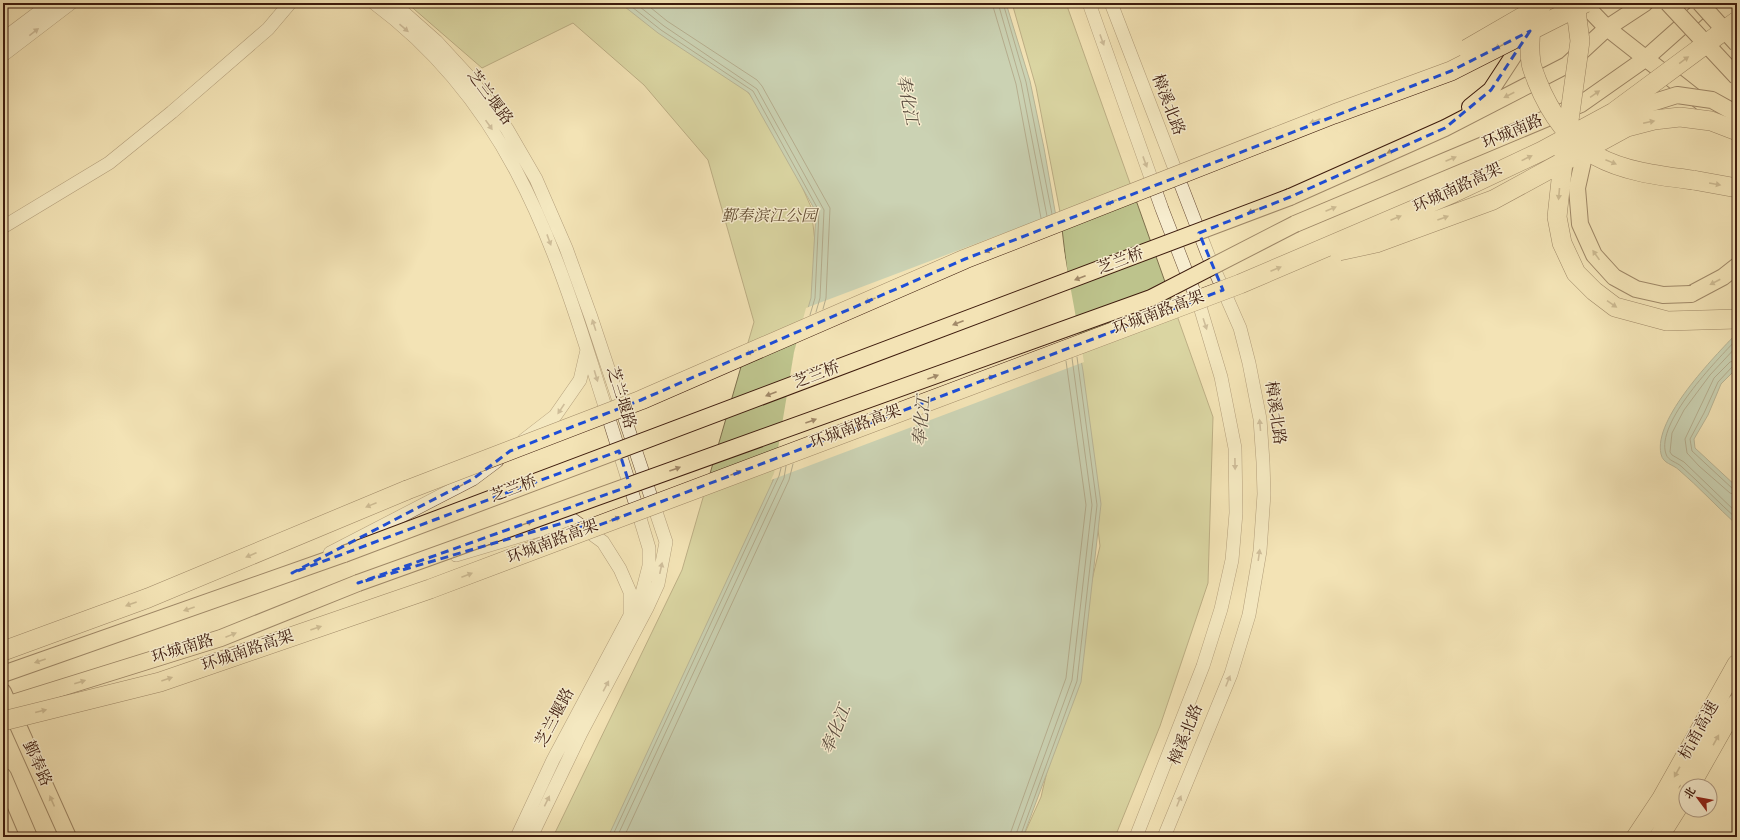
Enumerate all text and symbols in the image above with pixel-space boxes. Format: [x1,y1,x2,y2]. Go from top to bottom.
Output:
one-way arrow [398,23,409,32]
one-way arrow [29,28,40,36]
one-way arrow [1099,34,1105,46]
one-way arrow [1494,43,1506,49]
one-way arrow [1679,56,1690,65]
street label: 芝兰堰路 [461,66,517,130]
street label: 樟溪北路 [1145,71,1189,139]
water label: 奉化江 [889,73,923,130]
one-way arrow [1590,90,1600,98]
one-way arrow [1504,91,1515,98]
street label: 环城南路 [1479,110,1547,156]
one-way arrow [1643,118,1655,124]
one-way arrow [1309,119,1321,125]
one-way arrow [485,120,493,130]
one-way arrow [1387,148,1398,154]
one-way arrow [1521,155,1532,161]
one-way arrow [1445,156,1457,162]
one-way arrow [1142,157,1148,169]
street label: 环城南路高架 [1410,158,1506,220]
one-way arrow [1606,159,1618,165]
one-way arrow [1709,181,1721,187]
one-way arrow [1556,188,1563,200]
one-way arrow [1104,199,1116,205]
park label: 鄞奉滨江公园 [721,206,820,229]
one-way arrow [1326,206,1338,212]
one-way arrow [1247,209,1259,215]
one-way arrow [1390,215,1401,221]
one-way arrow [1438,215,1450,221]
one-way arrow [547,235,553,247]
street label: 芝兰桥 [1094,243,1148,281]
one-way arrow [983,247,995,253]
one-way arrow [1592,250,1600,261]
one-way arrow [1271,265,1283,271]
one-way arrow [1073,275,1085,281]
one-way arrow [1709,278,1721,285]
street label: 环城南路高架 [1110,286,1208,342]
one-way arrow [864,297,876,304]
one-way arrow [1606,300,1617,308]
one-way arrow [591,318,597,330]
one-way arrow [1202,318,1208,330]
one-way arrow [951,321,963,327]
one-way arrow [744,349,756,355]
street label: 芝兰桥 [790,357,844,395]
street label: 芝兰堰路 [600,364,640,432]
one-way arrow [593,371,599,383]
one-way arrow [928,373,940,379]
one-way arrow [983,375,995,381]
street label: 樟溪北路 [1258,380,1290,446]
one-way arrow [764,391,776,397]
water label: 奉化江 [909,392,937,447]
street label: 环城南路高架 [807,400,905,456]
one-way arrow [557,403,564,414]
one-way arrow [805,417,817,423]
one-way arrow [1257,419,1264,431]
one-way arrow [1232,458,1238,471]
one-way arrow [670,466,682,472]
one-way arrow [731,470,743,476]
street label: 芝兰桥 [487,471,541,509]
one-way arrow [452,484,463,490]
one-way arrow [364,502,376,508]
street label: 环城南路高架 [504,515,602,571]
one-way arrow [609,516,621,522]
one-way arrow [521,519,533,525]
one-way arrow [1256,549,1262,561]
one-way arrow [245,551,257,558]
one-way arrow [658,562,664,575]
one-way arrow [461,572,473,578]
one-way arrow [124,602,136,608]
one-way arrow [183,606,195,612]
street label: 环城南路高架 [199,625,297,679]
one-way arrow [311,625,323,631]
street label: 环城南路 [149,630,217,670]
one-way arrow [226,631,238,637]
one-way arrow [33,658,45,664]
one-way arrow [1225,675,1231,686]
one-way arrow [161,676,173,682]
one-way arrow [75,679,87,685]
one-way arrow [603,680,609,691]
street label: 芝兰堰路 [531,684,581,752]
street label: 杭甬高速 [1674,697,1726,765]
water label: 奉化江 [816,699,859,758]
street label: 樟溪北路 [1164,701,1210,769]
one-way arrow [35,708,47,714]
one-way arrow [1713,734,1720,746]
street label: 鄞奉路 [16,737,56,791]
one-way arrow [1673,766,1680,778]
north arrow [1678,778,1718,818]
text: 北 [1681,784,1700,802]
one-way arrow [49,795,55,807]
one-way arrow [1176,795,1182,806]
one-way arrow [544,796,550,807]

